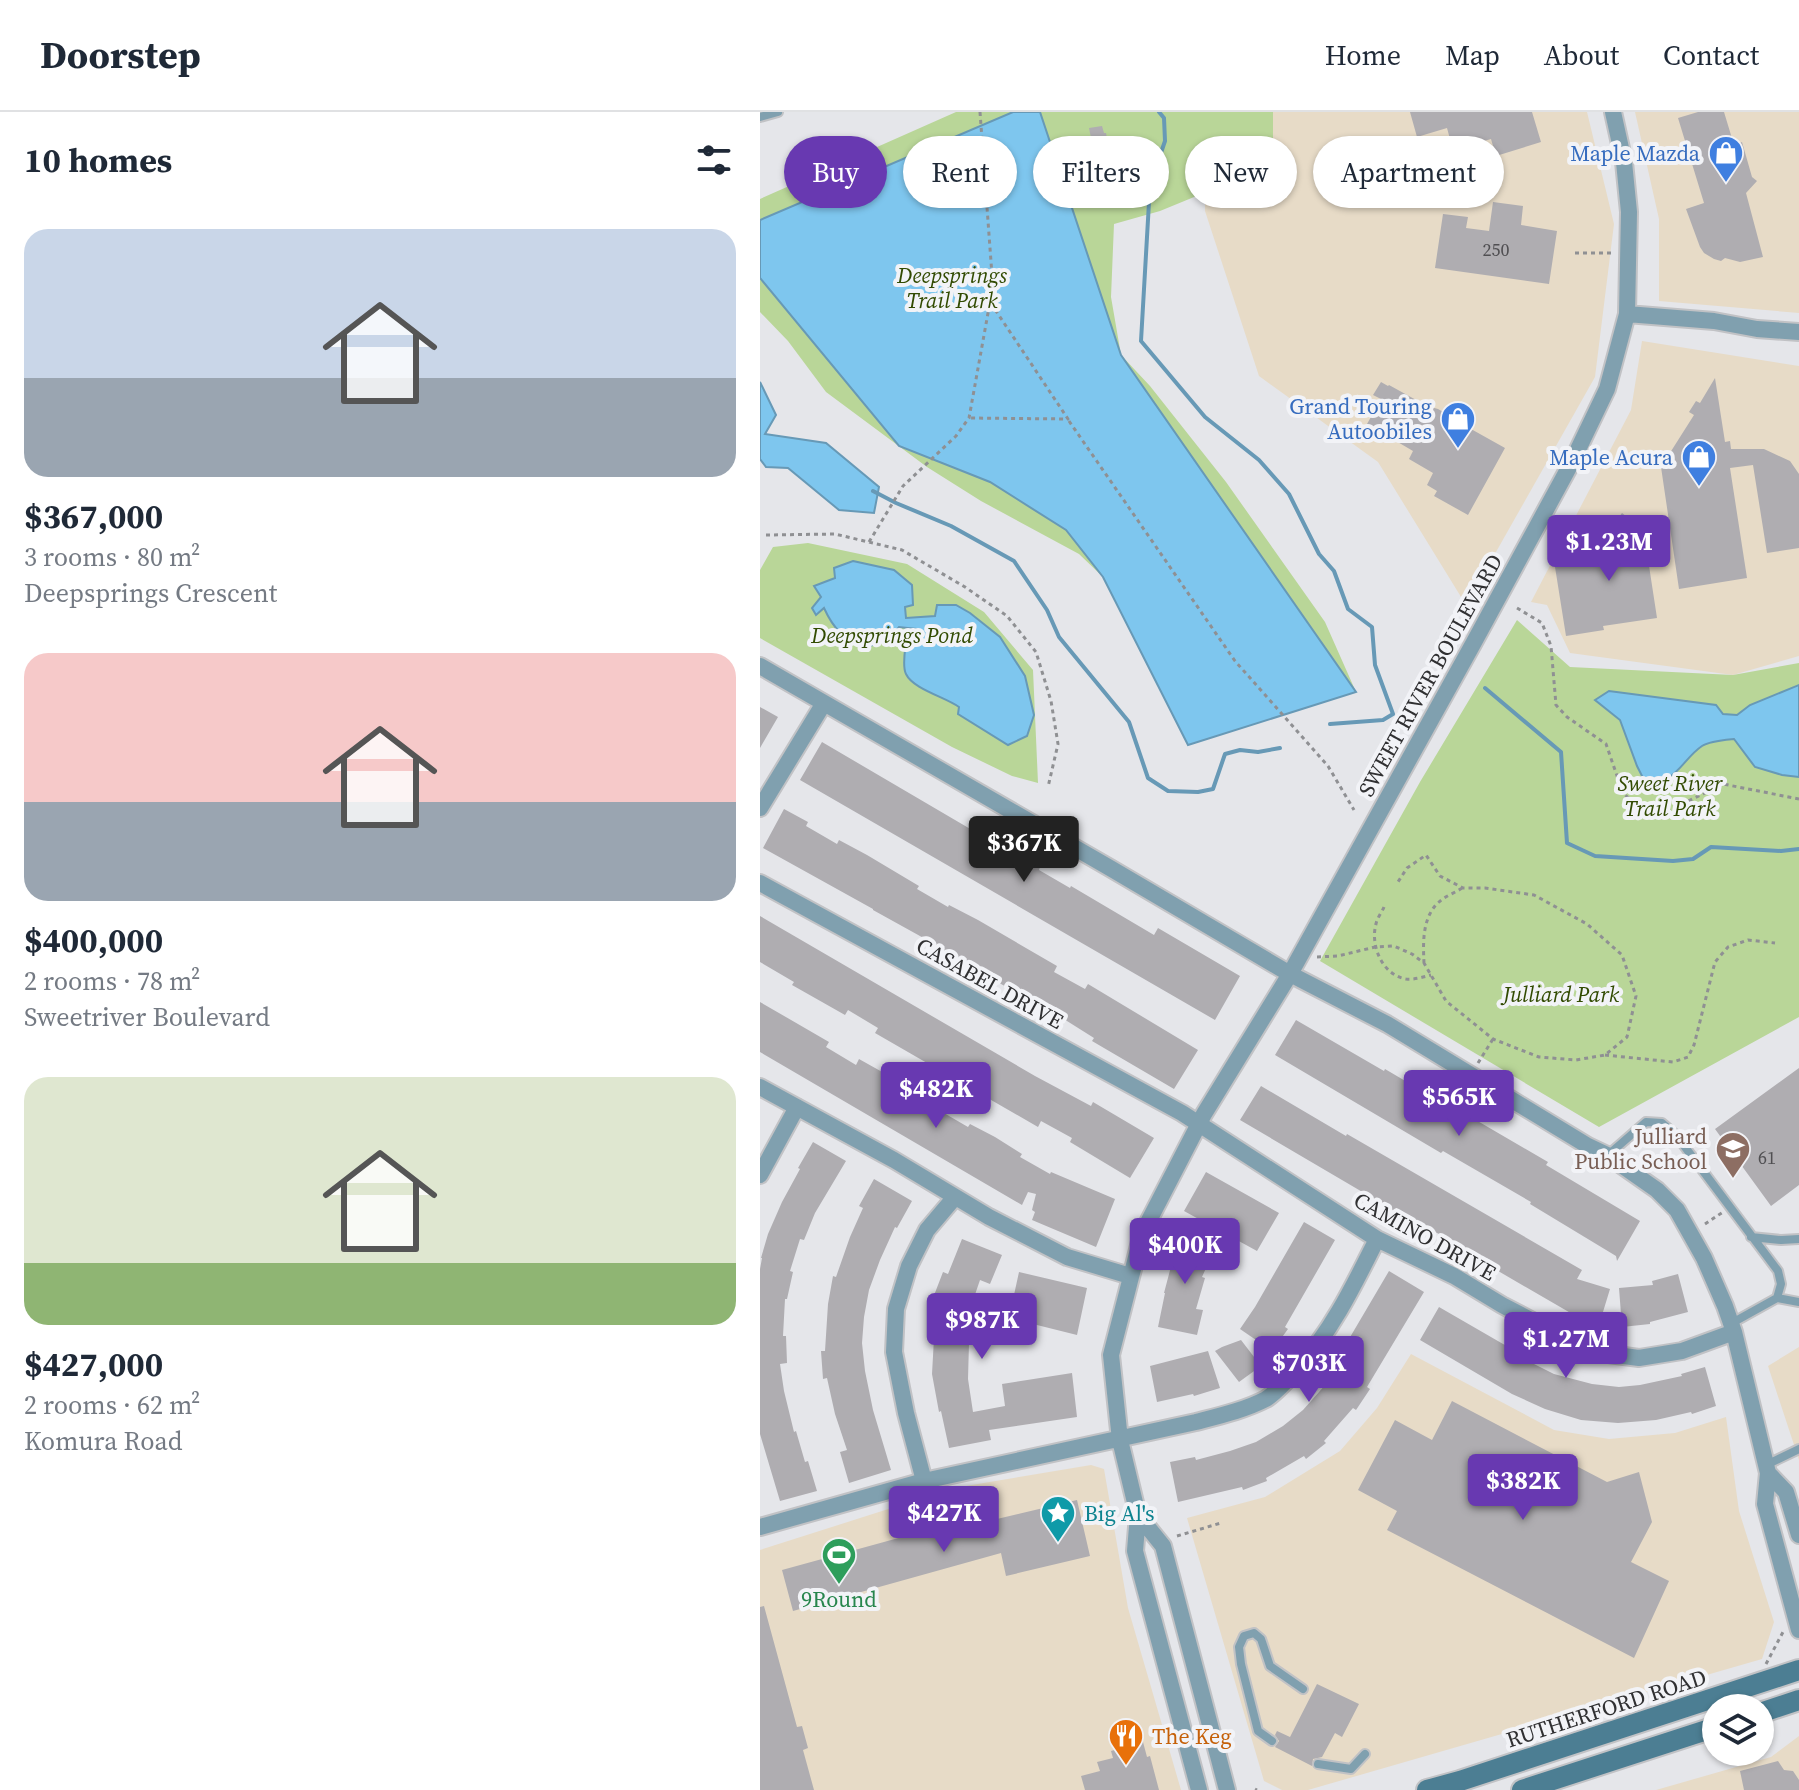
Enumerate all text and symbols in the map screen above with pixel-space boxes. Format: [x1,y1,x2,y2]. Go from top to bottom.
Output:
text: Doorstep [40,29,201,81]
text: Home [1325,36,1401,74]
text: Map [1445,36,1500,74]
text: About [1544,36,1619,74]
text: Contact [1663,36,1759,74]
shop icon: Maple Mazda [1707,134,1745,184]
chip: Buy [784,136,887,208]
chip: Rent [903,136,1017,208]
chip: Filters [1033,136,1169,208]
chip: New [1185,136,1297,208]
chip: Apartment [1313,136,1504,208]
text: 10 homes [24,137,172,183]
icon: filters [692,138,736,182]
place label: Maple Mazda [1570,138,1701,168]
house number: 250 [1483,237,1510,262]
park label: Deepsprings Trail Park [896,260,1007,315]
icon: home [308,281,452,425]
place label: Grand Touring Autoobiles [1289,391,1432,446]
shop icon: Grand Touring Autoobiles [1439,400,1477,450]
shop icon: Maple Acura [1680,438,1718,488]
place label: Maple Acura [1549,442,1674,472]
text: $367,000 [24,493,163,539]
pin: $1.23M [1544,515,1674,583]
text: $1.23M [1565,523,1653,559]
text: 3 rooms · 80 m² [24,539,200,575]
street label: SWEET RIVER BOULEVARD [1351,548,1509,802]
text: Deepsprings Crescent [24,575,277,611]
park label: Deepsprings Pond [810,620,973,650]
icon: home [308,705,452,849]
park label: Sweet River Trail Park [1617,768,1724,823]
pin: $367K [968,816,1080,884]
text: $367K [987,824,1061,860]
text: $400,000 [24,917,163,963]
street label: CASABEL DRIVE [911,930,1069,1036]
text: 2 rooms · 78 m² [24,963,200,999]
park label: Julliard Park [1500,979,1620,1009]
text: Sweetriver Boulevard [24,999,270,1035]
pin: $482K [880,1062,992,1130]
text: $482K [899,1070,973,1106]
pin: $565K [1403,1070,1515,1138]
text: $565K [1422,1078,1496,1114]
place label: Julliard Public School [1574,1121,1708,1176]
icon: home [308,1129,452,1273]
school or university icon: Julliard Public School [1714,1130,1752,1180]
house number: 61 [1758,1145,1776,1170]
street label: CAMINO DRIVE [1349,1185,1501,1287]
pin: $400K [1129,1218,1241,1286]
text: $400K [1148,1226,1222,1262]
pin: $987K [926,1293,1038,1361]
text: $987K [945,1301,1019,1337]
pin: $1.27M [1501,1312,1631,1380]
text: $1.27M [1522,1320,1610,1356]
pin: $703K [1253,1336,1365,1404]
text: $427,000 [24,1341,163,1387]
text: $703K [1272,1344,1346,1380]
text: 2 rooms · 62 m² [24,1387,200,1423]
text: Komura Road [24,1423,182,1459]
pin: $382K [1467,1454,1579,1522]
text: $382K [1486,1462,1560,1498]
pin: $427K [888,1486,1000,1554]
text: $427K [907,1494,981,1530]
place icon: Big Al's [1039,1494,1077,1544]
place label: Big Al's [1084,1498,1155,1528]
sports icon: 9Round [820,1536,858,1586]
place label: 9Round [801,1584,877,1614]
street label: RUTHERFORD ROAD [1502,1661,1710,1755]
map controls [1702,1694,1774,1766]
button: layers [1702,1694,1774,1766]
restaurant icon: The Keg [1107,1717,1145,1767]
place label: The Keg [1152,1721,1232,1751]

